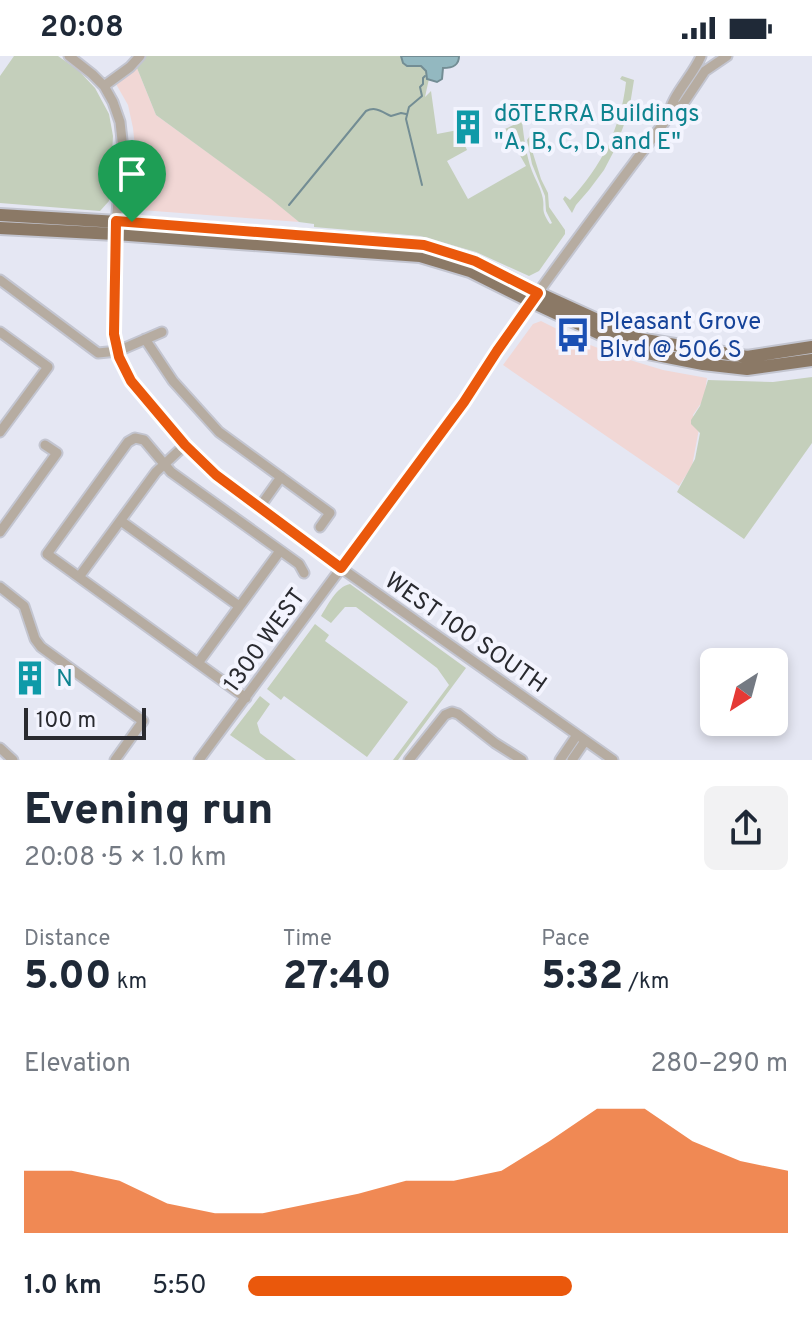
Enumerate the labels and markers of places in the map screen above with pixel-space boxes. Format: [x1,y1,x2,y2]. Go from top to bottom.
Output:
place label: dōTERRA Buildings "A, B, C, D, and E" [494,100,699,158]
building icon: dōTERRA Buildings "A, B, C, D, and E" [449,108,487,146]
pin [98,140,166,222]
place label: Pleasant Grove Blvd @ 506 S [599,308,761,366]
bus stop icon: Pleasant Grove Blvd @ 506 S [554,316,592,354]
building icon: N [11,659,49,697]
place label: N [56,665,73,695]

